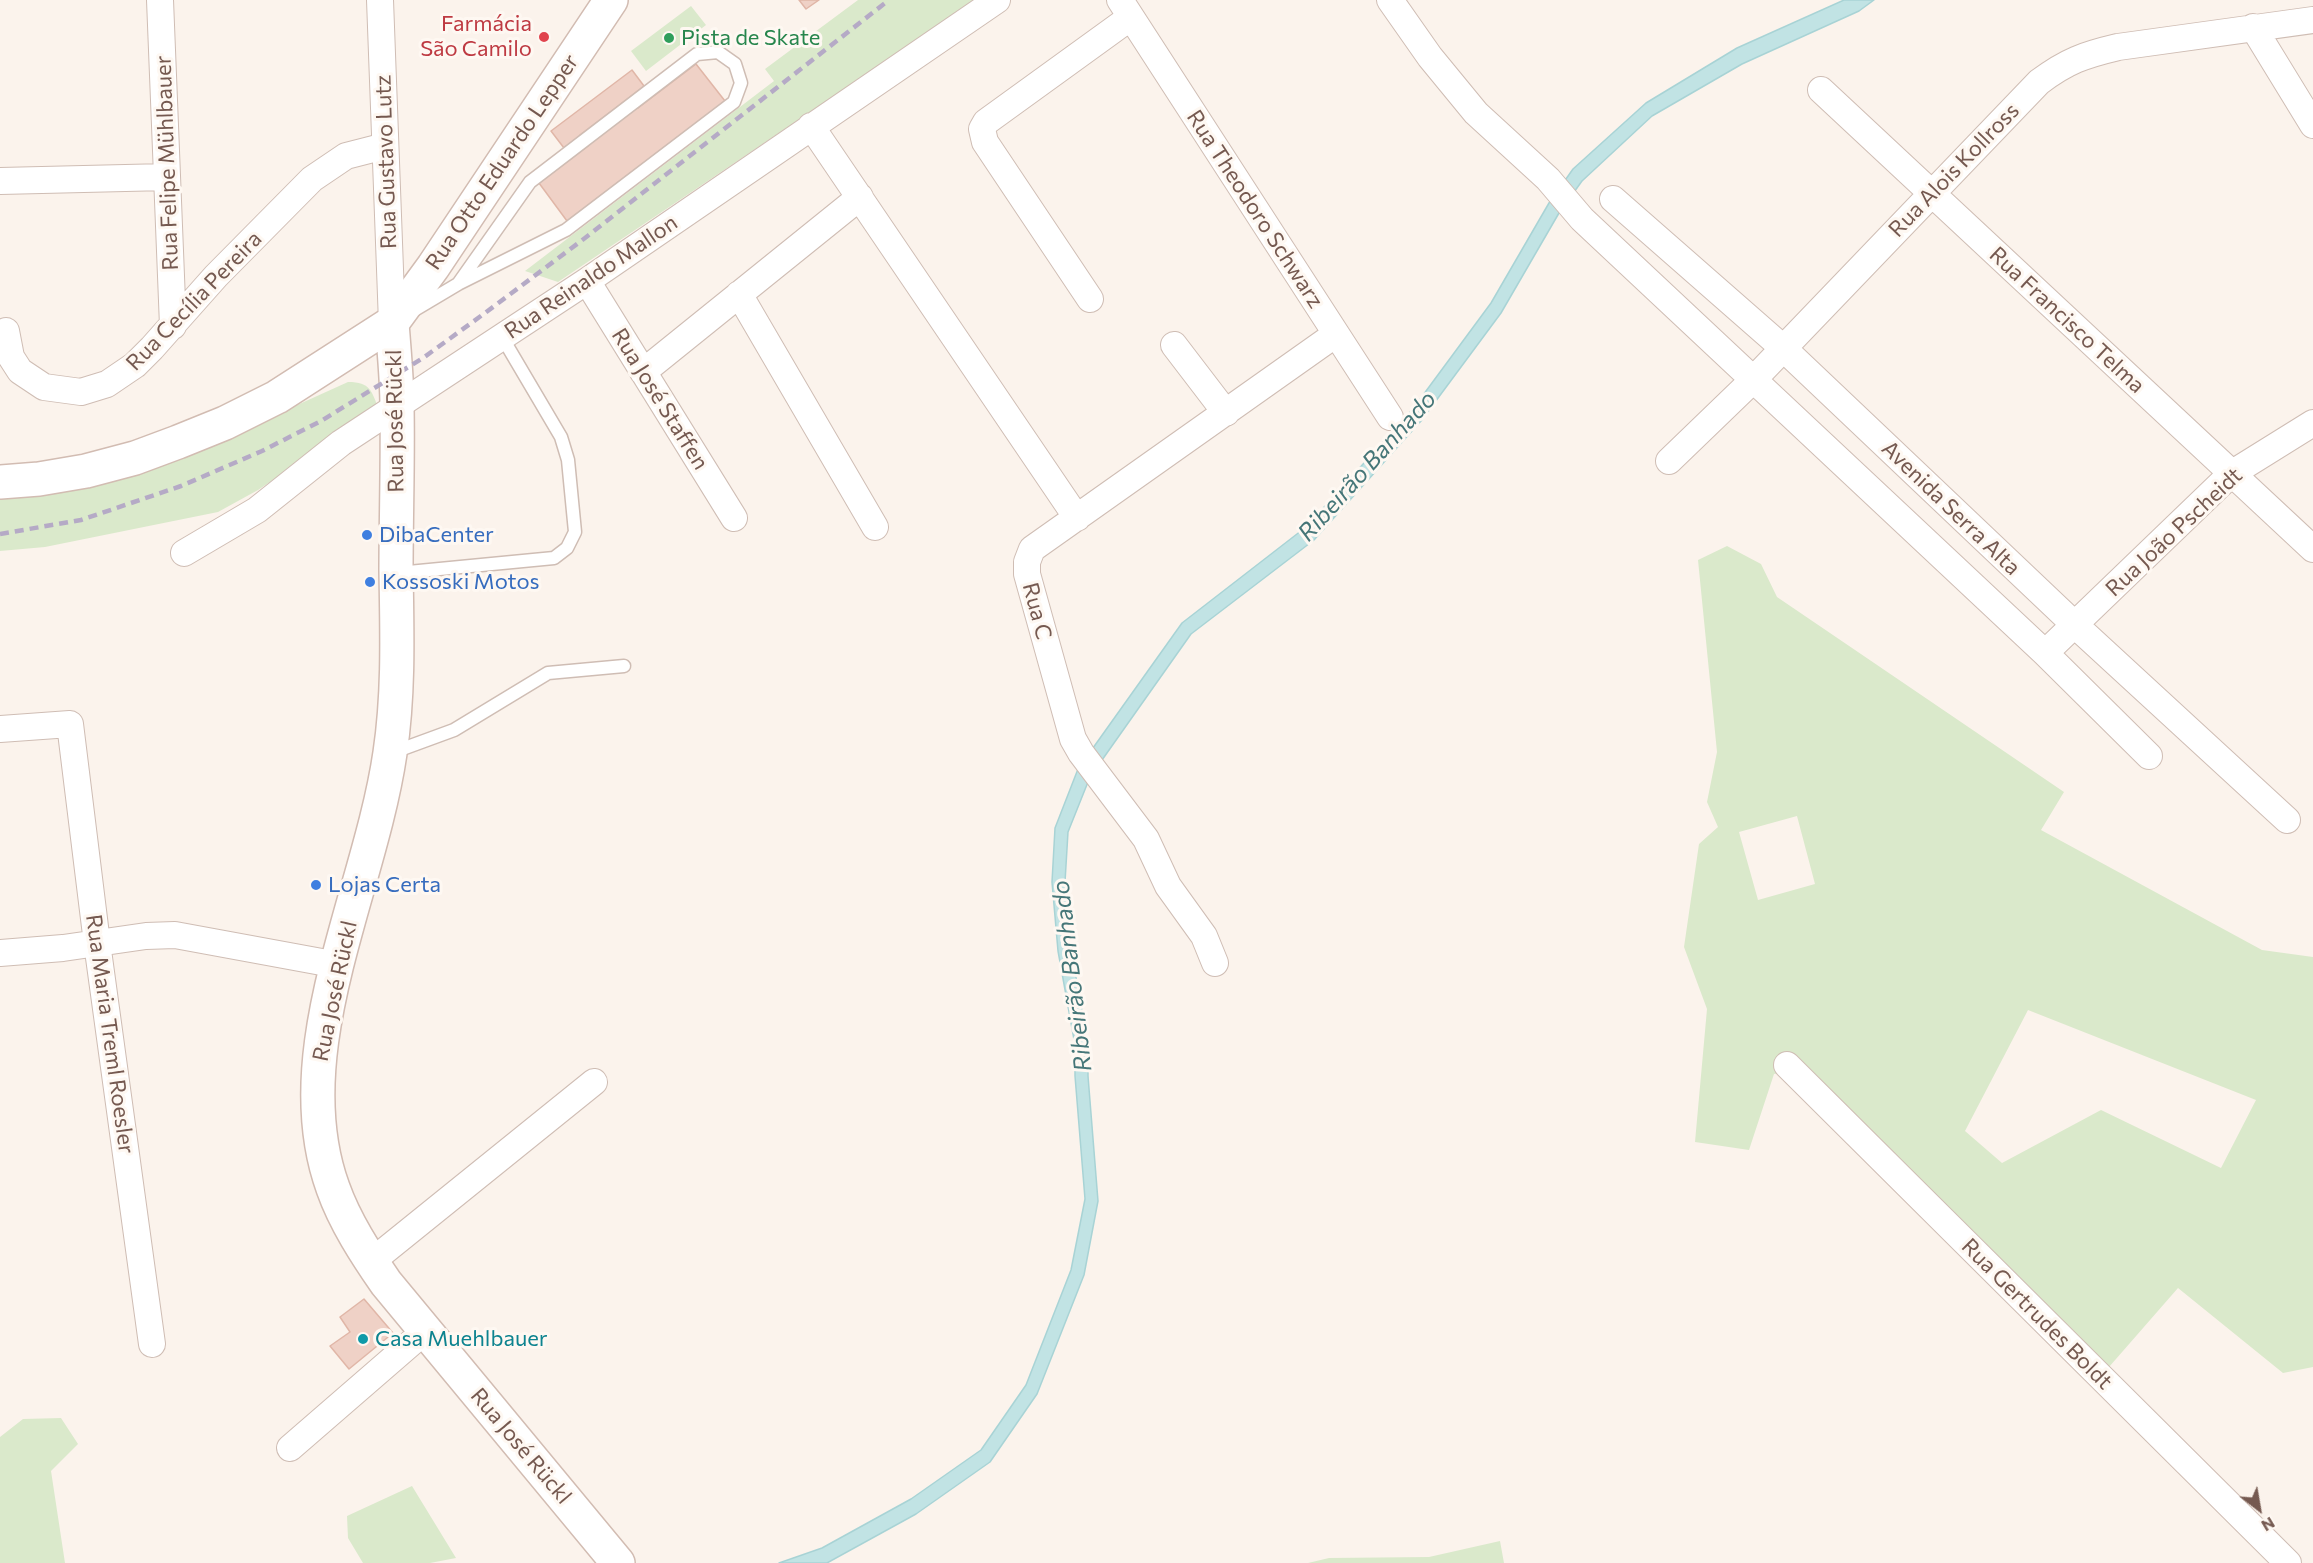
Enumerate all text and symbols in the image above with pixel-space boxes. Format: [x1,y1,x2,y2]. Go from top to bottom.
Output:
place label: Farmácia São Camilo [420,11,532,62]
place label: Pista de Skate [681,25,820,51]
marker: Farmácia São Camilo [537,30,551,44]
marker: Pista de Skate [662,31,676,45]
street label: Rua Otto Eduardo Lepper [420,49,584,275]
street label: Rua Felipe Mühlbauer [150,55,184,271]
street label: Rua Gustavo Lutz [370,74,402,250]
street label: Rua Alois Kollross [1883,98,2025,242]
street label: Rua Theodoro Schwarz [1181,105,1329,313]
street label: Rua Reinaldo Mallon [499,209,683,345]
street label: Rua Cecília Pereira [121,226,267,376]
street label: Rua Francisco Telma [1984,241,2150,399]
street label: Rua José Staffen [606,324,714,474]
street label: Rua José Rückl [381,349,409,493]
water label: Ribeirão Banhado [1292,385,1442,547]
street label: Avenida Serra Alta [1876,435,2026,581]
street label: Rua João Pscheidt [2100,462,2248,602]
place label: DibaCenter [379,522,494,548]
marker: DibaCenter [360,528,374,542]
place label: Kossoski Motos [382,569,539,595]
marker: Kossoski Motos [363,575,377,589]
street label: Rua C [1017,580,1057,642]
place label: Lojas Certa [328,872,441,898]
marker: Lojas Certa [309,878,323,892]
water label: Ribeirão Banhado [1046,879,1098,1073]
street label: Rua Maria Treml Roesler [80,913,140,1155]
street label: Rua José Rückl [307,918,363,1064]
street label: Rua Gertrudes Boldt [1956,1233,2118,1395]
place label: Casa Muehlbauer [375,1326,548,1352]
marker: Casa Muehlbauer [356,1332,370,1346]
street label: Rua José Rückl [465,1383,577,1509]
north arrow [2229,1479,2289,1539]
text: N [2258,1514,2279,1536]

